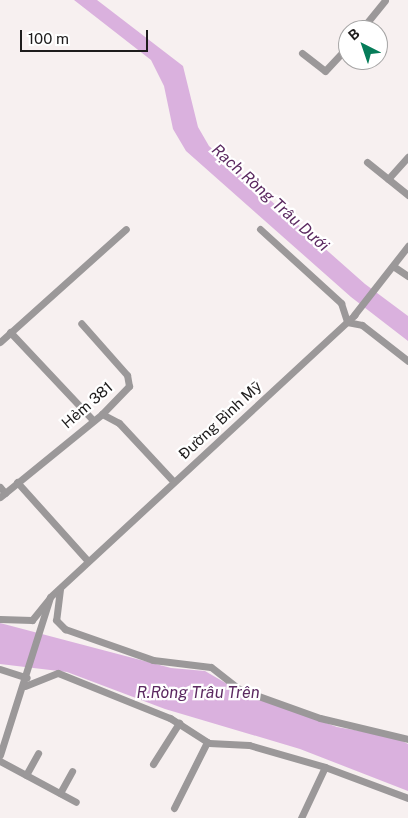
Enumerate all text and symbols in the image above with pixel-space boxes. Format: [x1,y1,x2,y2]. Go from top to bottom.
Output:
scale bar [22,20,150,52]
north arrow [338,20,388,70]
text: B [345,25,363,44]
text: 100 m [28,30,69,47]
water label: Rạch Ròng Trâu Dưới [207,140,333,256]
street label: Đường Bình Mỹ [175,377,265,463]
street label: Hẻm 381 [58,378,116,432]
water label: R.Ròng Trâu Trên [136,683,260,703]

